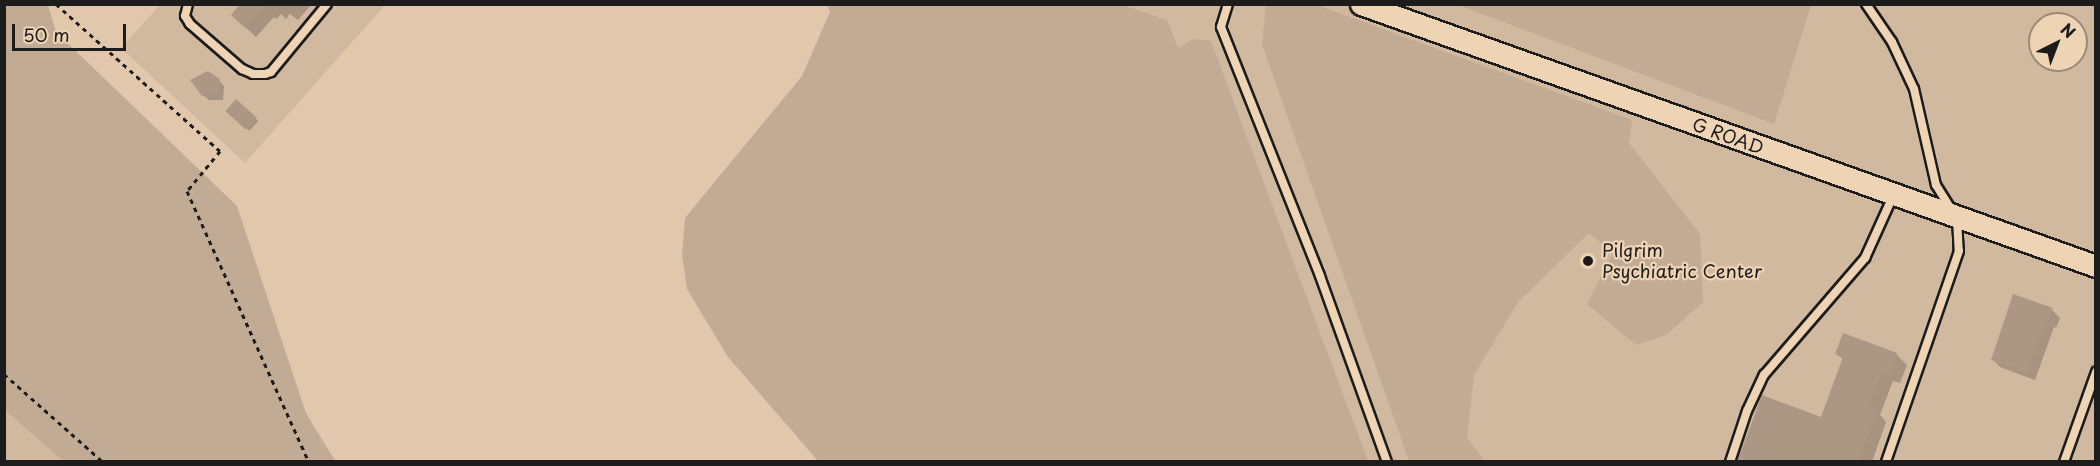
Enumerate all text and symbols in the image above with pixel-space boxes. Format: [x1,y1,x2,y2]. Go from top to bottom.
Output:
scale bar [15,12,129,50]
north arrow [2028,12,2088,72]
text: N [2056,17,2081,43]
text: 50 m [23,21,70,48]
street label: G ROAD [1689,113,1767,159]
place label: Pilgrim Psychiatric Center [1602,240,1762,282]
marker: Pilgrim Psychiatric Center [1579,252,1597,270]

